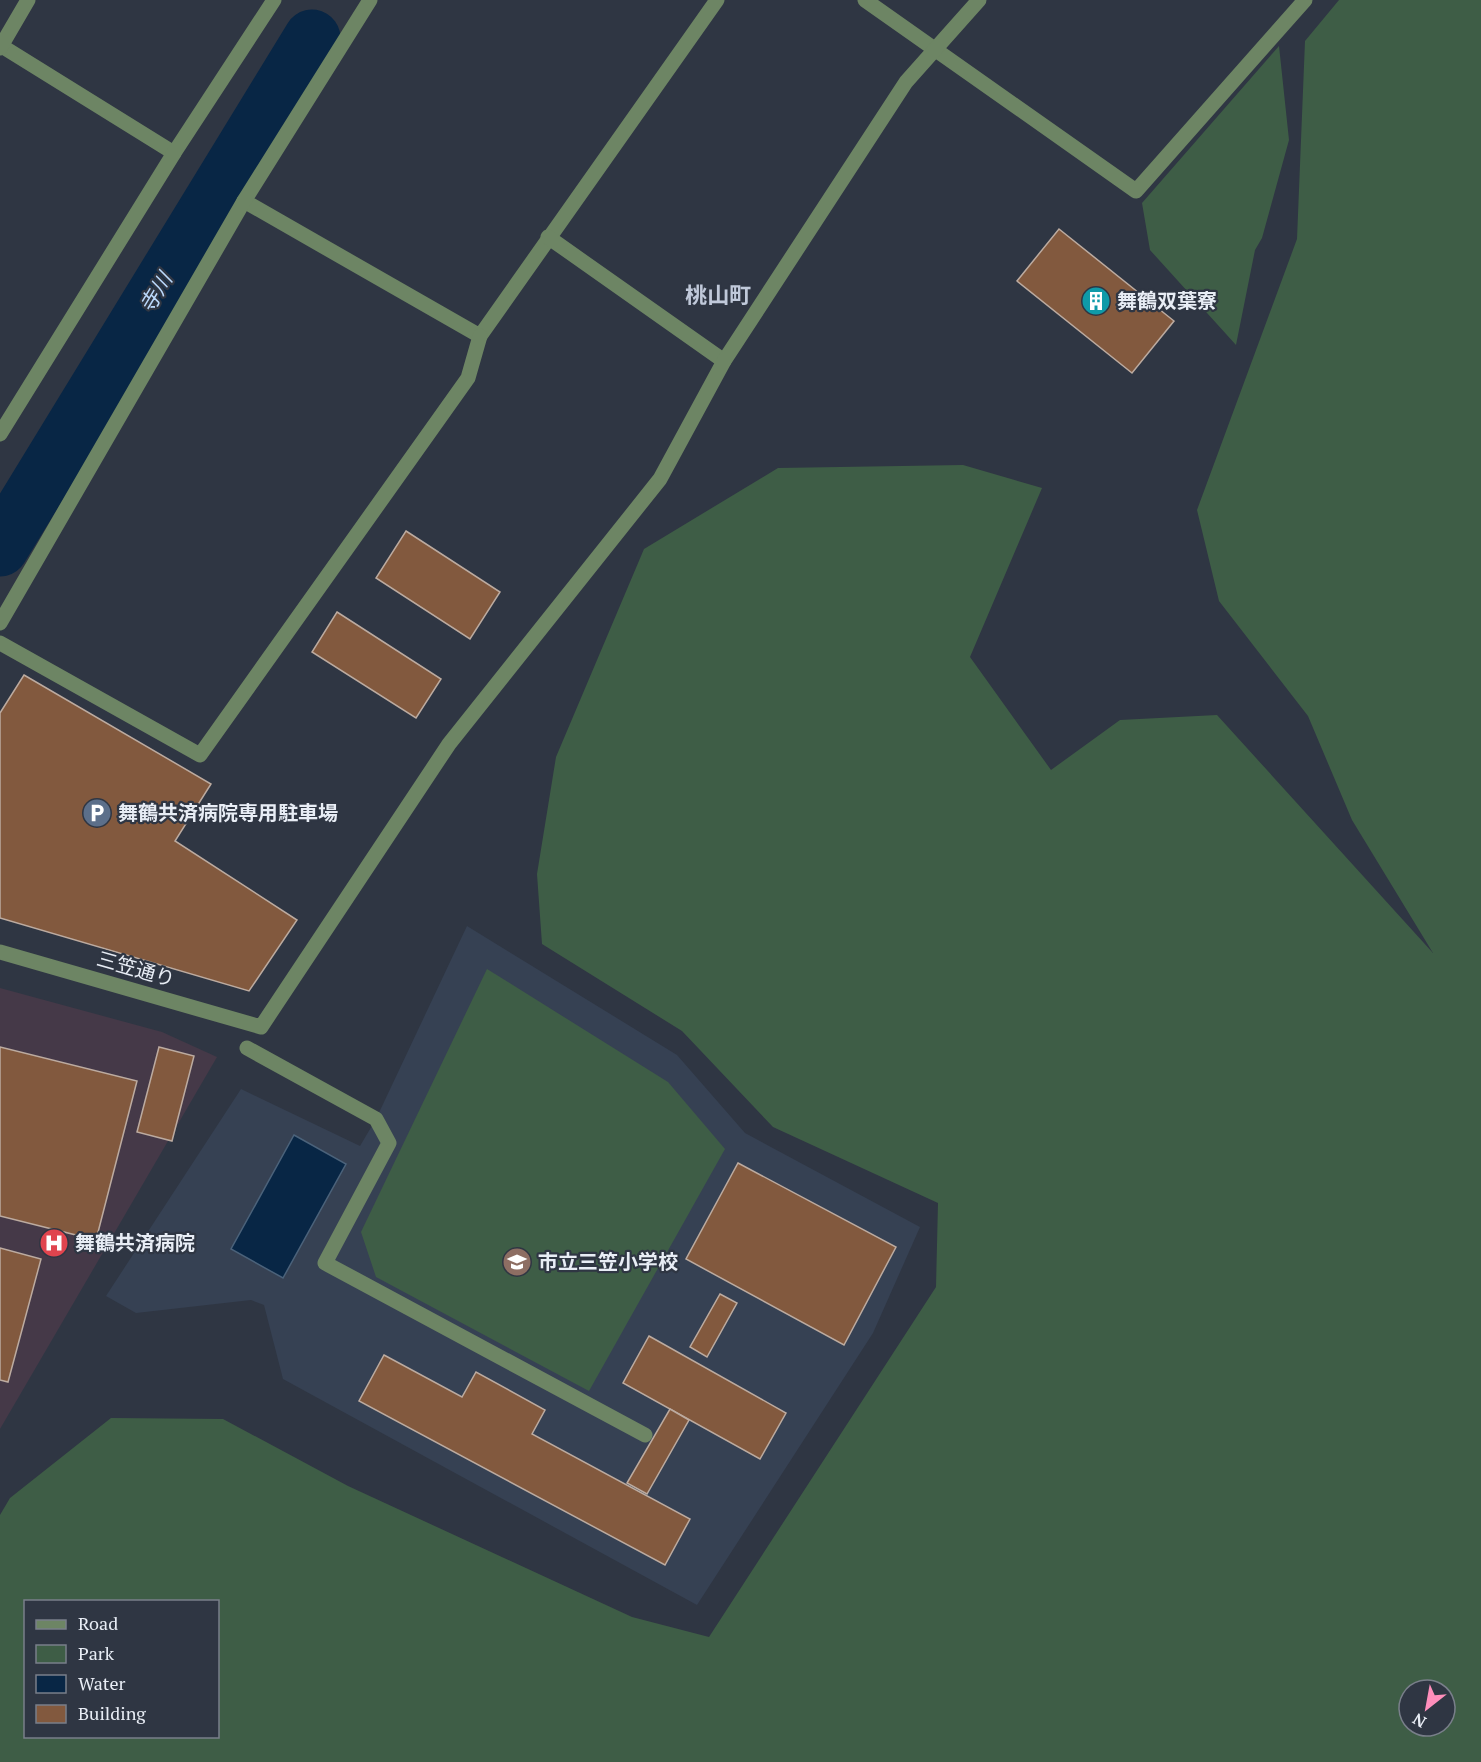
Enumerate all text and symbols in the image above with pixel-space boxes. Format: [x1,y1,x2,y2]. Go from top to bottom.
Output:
water label: 寺川 [132,266,179,318]
district label: 桃山町 [685,280,751,309]
building icon: 舞鶴双葉寮 [1080,285,1112,317]
place label: 舞鶴双葉寮 [1117,287,1217,314]
parking icon: 舞鶴共済病院専用駐車場 [81,797,113,829]
place label: 舞鶴共済病院専用駐車場 [118,799,338,826]
street label: 三笠通り [94,945,178,993]
hospital icon: 舞鶴共済病院 [38,1227,70,1259]
place label: 舞鶴共済病院 [75,1229,195,1256]
school or university icon: 市立三笠小学校 [501,1246,533,1278]
place label: 市立三笠小学校 [538,1248,678,1275]
legend [24,1600,219,1738]
text: Road [78,1611,118,1635]
text: Park [78,1641,115,1665]
text: Water [78,1671,125,1695]
north arrow [1397,1678,1457,1738]
text: Building [78,1701,146,1725]
text: N [1408,1708,1430,1733]

